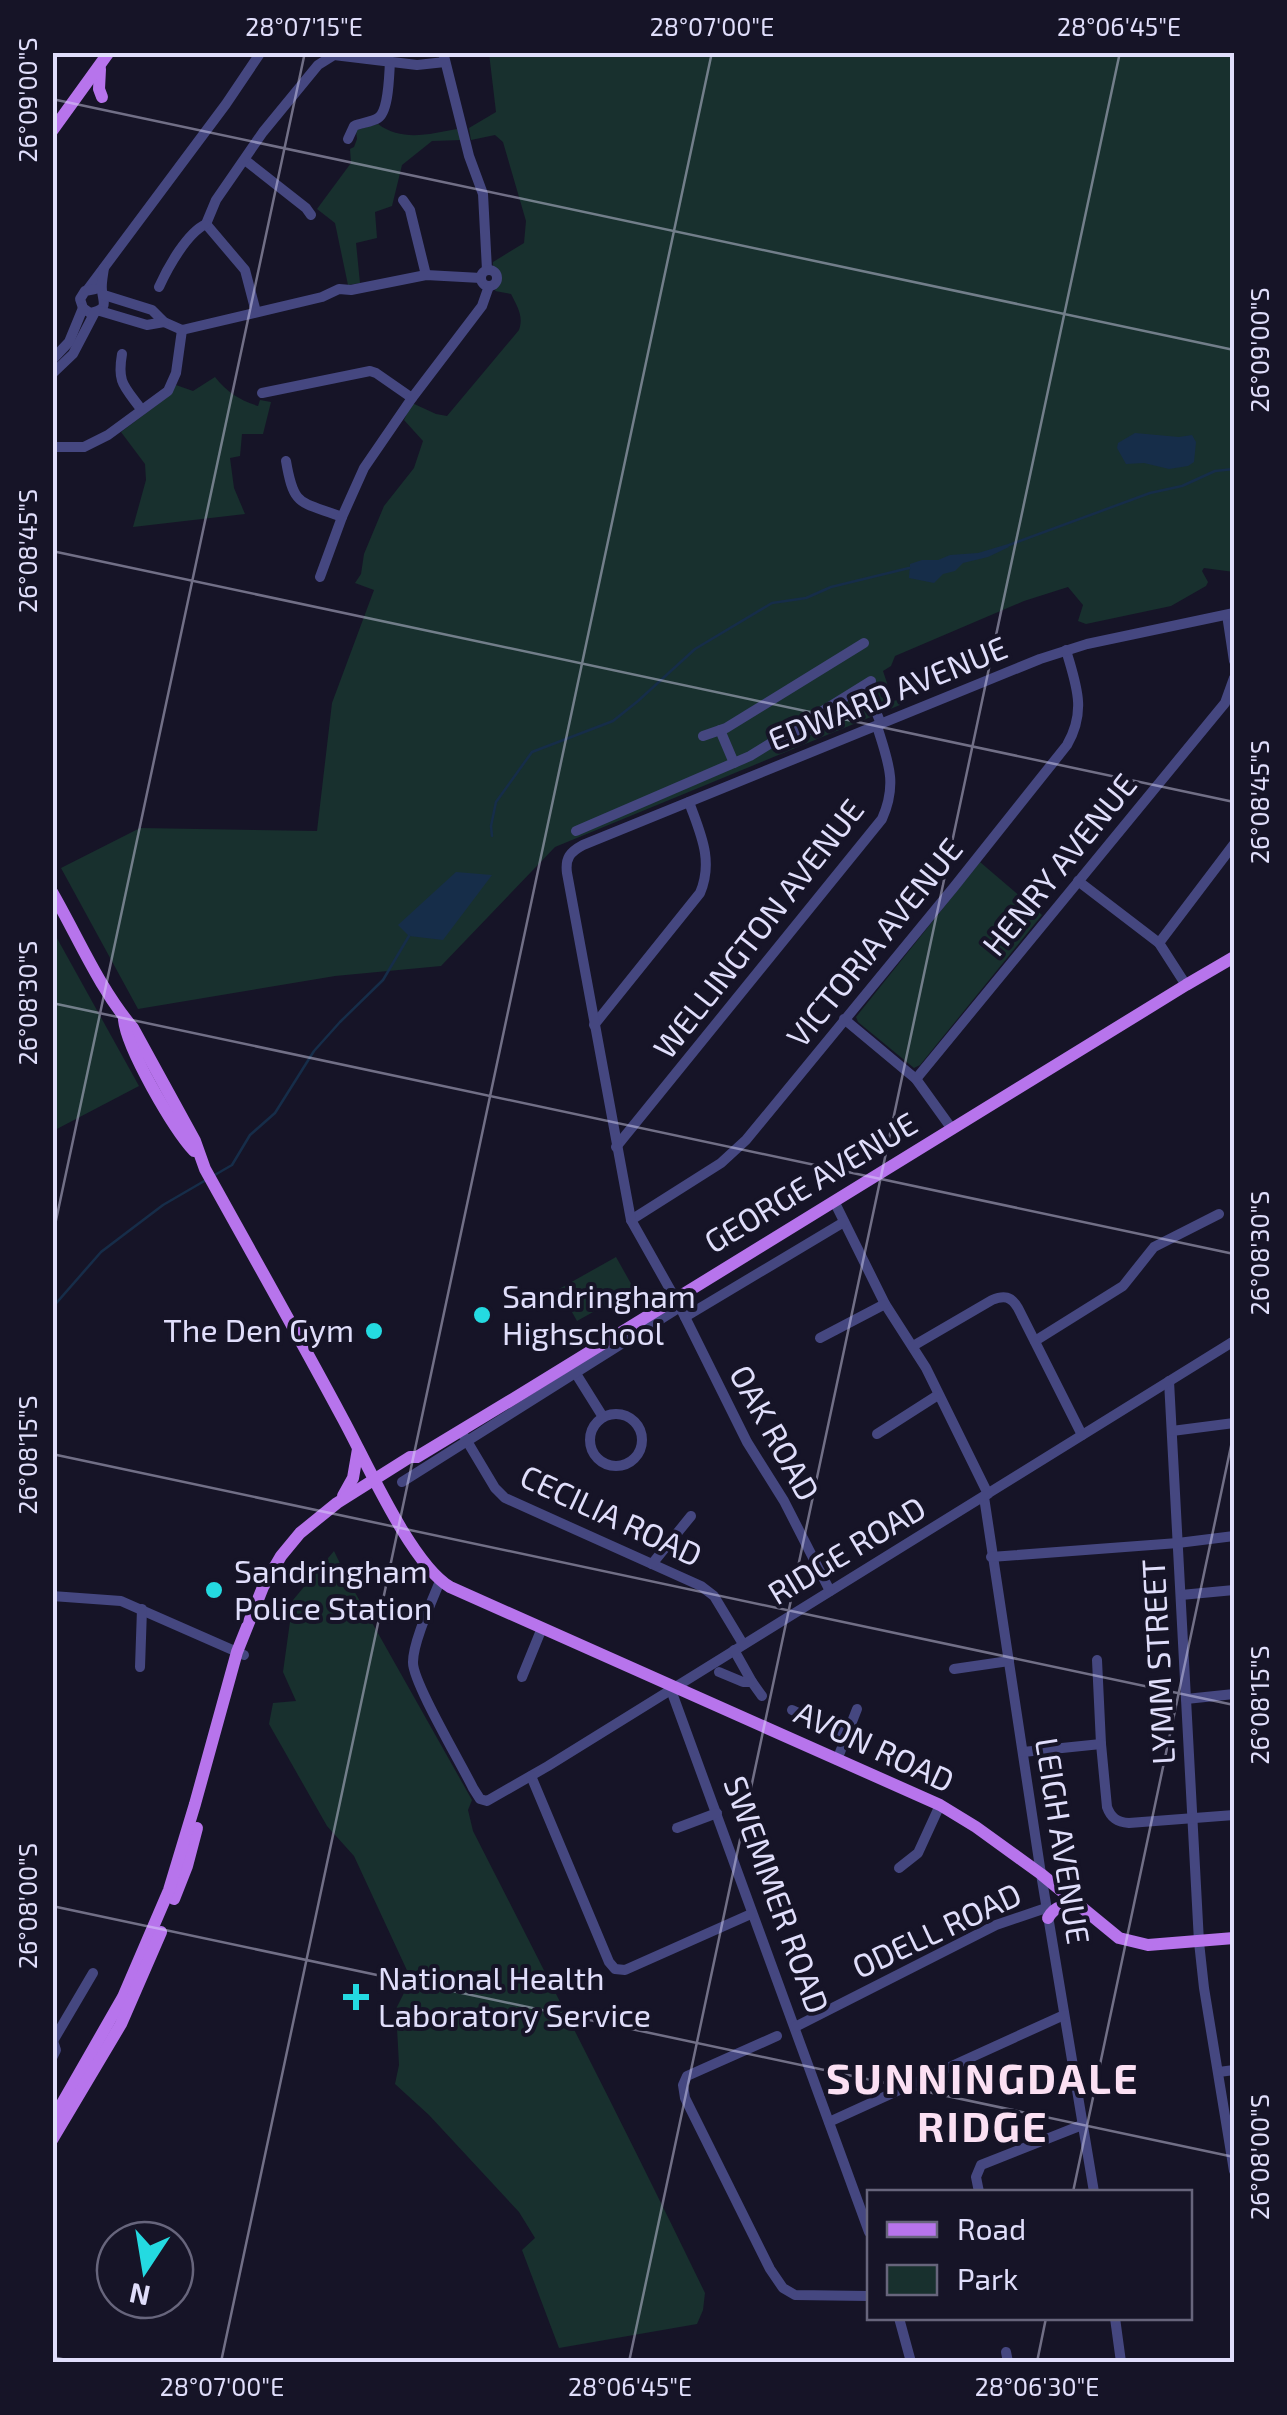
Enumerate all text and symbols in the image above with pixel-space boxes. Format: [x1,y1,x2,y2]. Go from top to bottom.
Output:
text: 28°07'15"E [245,11,363,41]
text: 28°07'00"E [650,11,774,41]
text: 28°06'45"E [1057,11,1181,41]
text: 26°09'00"S [12,37,42,163]
text: 26°09'00"S [1244,287,1274,413]
text: 26°08'45"S [12,489,42,613]
street label: EDWARD AVENUE [762,627,1012,757]
text: 26°08'45"S [1244,740,1274,864]
street label: HENRY AVENUE [973,765,1143,962]
street label: WELLINGTON AVENUE [644,791,870,1065]
street label: VICTORIA AVENUE [778,830,969,1054]
text: 26°08'30"S [12,941,42,1065]
street label: GEORGE AVENUE [697,1103,923,1260]
text: 26°08'30"S [1244,1191,1274,1315]
place label: Sandringham Highschool [502,1276,696,1351]
marker: Sandringham Highschool [471,1304,493,1326]
place label: The Den Gym [163,1310,354,1348]
marker: The Den Gym [363,1320,385,1342]
street label: OAK ROAD [723,1358,829,1506]
text: 26°08'15"S [12,1395,42,1515]
street label: CECILIA ROAD [515,1456,709,1573]
street label: RIDGE ROAD [760,1487,932,1611]
place label: Sandringham Police Station [234,1551,432,1626]
street label: LYMM STREET [1133,1558,1181,1766]
marker: Sandringham Police Station [203,1579,225,1601]
text: 26°08'15"S [1244,1645,1274,1765]
street label: AVON ROAD [789,1692,961,1799]
street label: LEIGH AVENUE [1029,1735,1099,1947]
street label: SWEMMER ROAD [717,1771,838,2018]
text: 26°08'00"S [12,1843,42,1969]
street label: ODELL ROAD [846,1874,1027,1985]
place label: National Health Laboratory Service [378,1958,651,2033]
marker: National Health Laboratory Service [343,1984,369,2010]
district label: SUNNINGDALE RIDGE [826,2052,1140,2150]
text: 26°08'00"S [1244,2094,1274,2220]
legend [867,2190,1192,2320]
text: Road [957,2210,1026,2246]
north arrow [95,2220,195,2320]
text: Park [957,2260,1018,2296]
text: N [126,2277,153,2314]
text: 28°07'00"E [160,2371,284,2401]
text: 28°06'45"E [568,2371,692,2401]
text: 28°06'30"E [975,2371,1099,2401]

